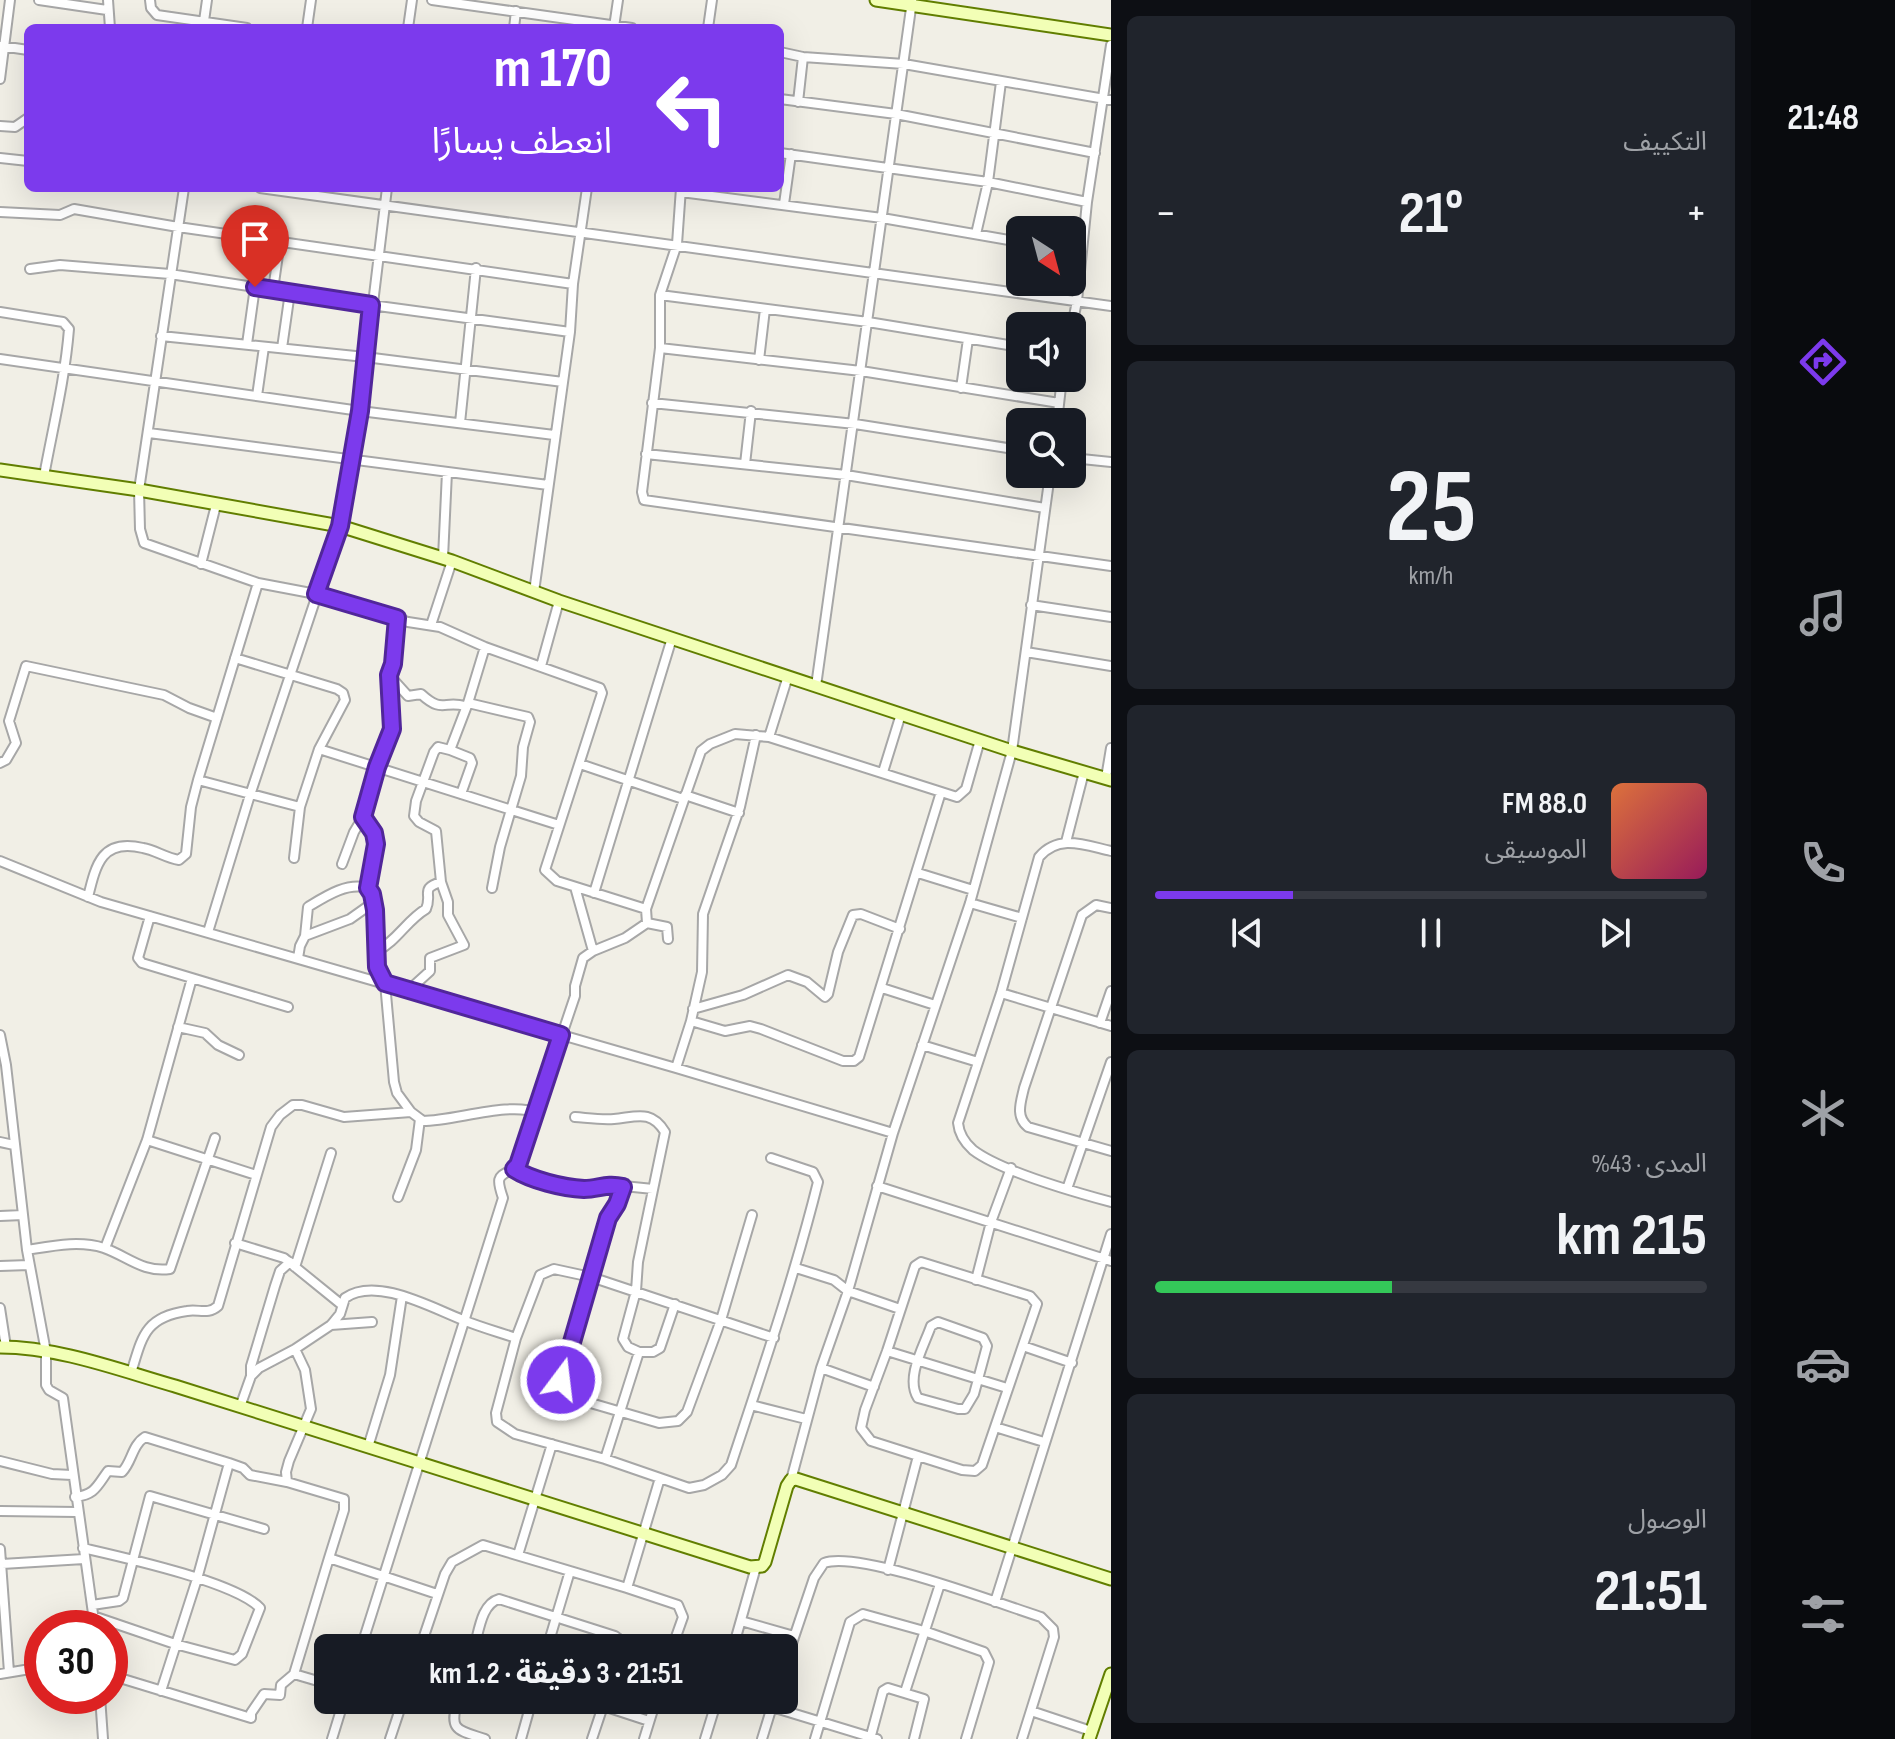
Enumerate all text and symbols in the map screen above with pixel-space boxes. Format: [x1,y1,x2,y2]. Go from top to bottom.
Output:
text: 170 m [494,36,612,103]
icon: left [640,56,744,160]
text: 21:48 [1787,97,1859,140]
text: انعطف يسارًا [431,121,612,164]
text: التكييف [1623,127,1707,158]
text: 21° [1398,178,1464,250]
text: − [1155,187,1177,240]
text: + [1685,187,1707,240]
pin [221,205,289,287]
north arrow [1006,216,1086,296]
map controls [1006,216,1086,488]
icon: arrive [233,217,277,261]
button: sound [1006,312,1086,392]
icon: directions [1795,334,1851,390]
button: search [1006,408,1086,488]
text: 25 [1385,446,1477,571]
text: km/h [1409,561,1453,592]
icon: music [1795,585,1851,641]
text: 88.0 FM [1502,786,1587,822]
text: الموسيقى [1485,835,1587,866]
icon: phone [1795,835,1851,891]
icon: previous [1225,911,1269,955]
icon: pause [1409,911,1453,955]
icon: next [1593,911,1637,955]
icon: climate [1795,1085,1851,1141]
text: المدى · 43% [1591,1149,1707,1180]
text: 215 km [1556,1200,1707,1272]
icon: car [1795,1336,1851,1392]
position arrow [519,1338,603,1422]
text: الوصول [1628,1505,1707,1536]
text: 21:51 [1594,1556,1707,1628]
icon: filters [1795,1586,1851,1642]
speed limit sign: 30 [24,1610,128,1714]
text: 21:51 · 3 دقيقة · 1.2 km [429,1656,683,1692]

